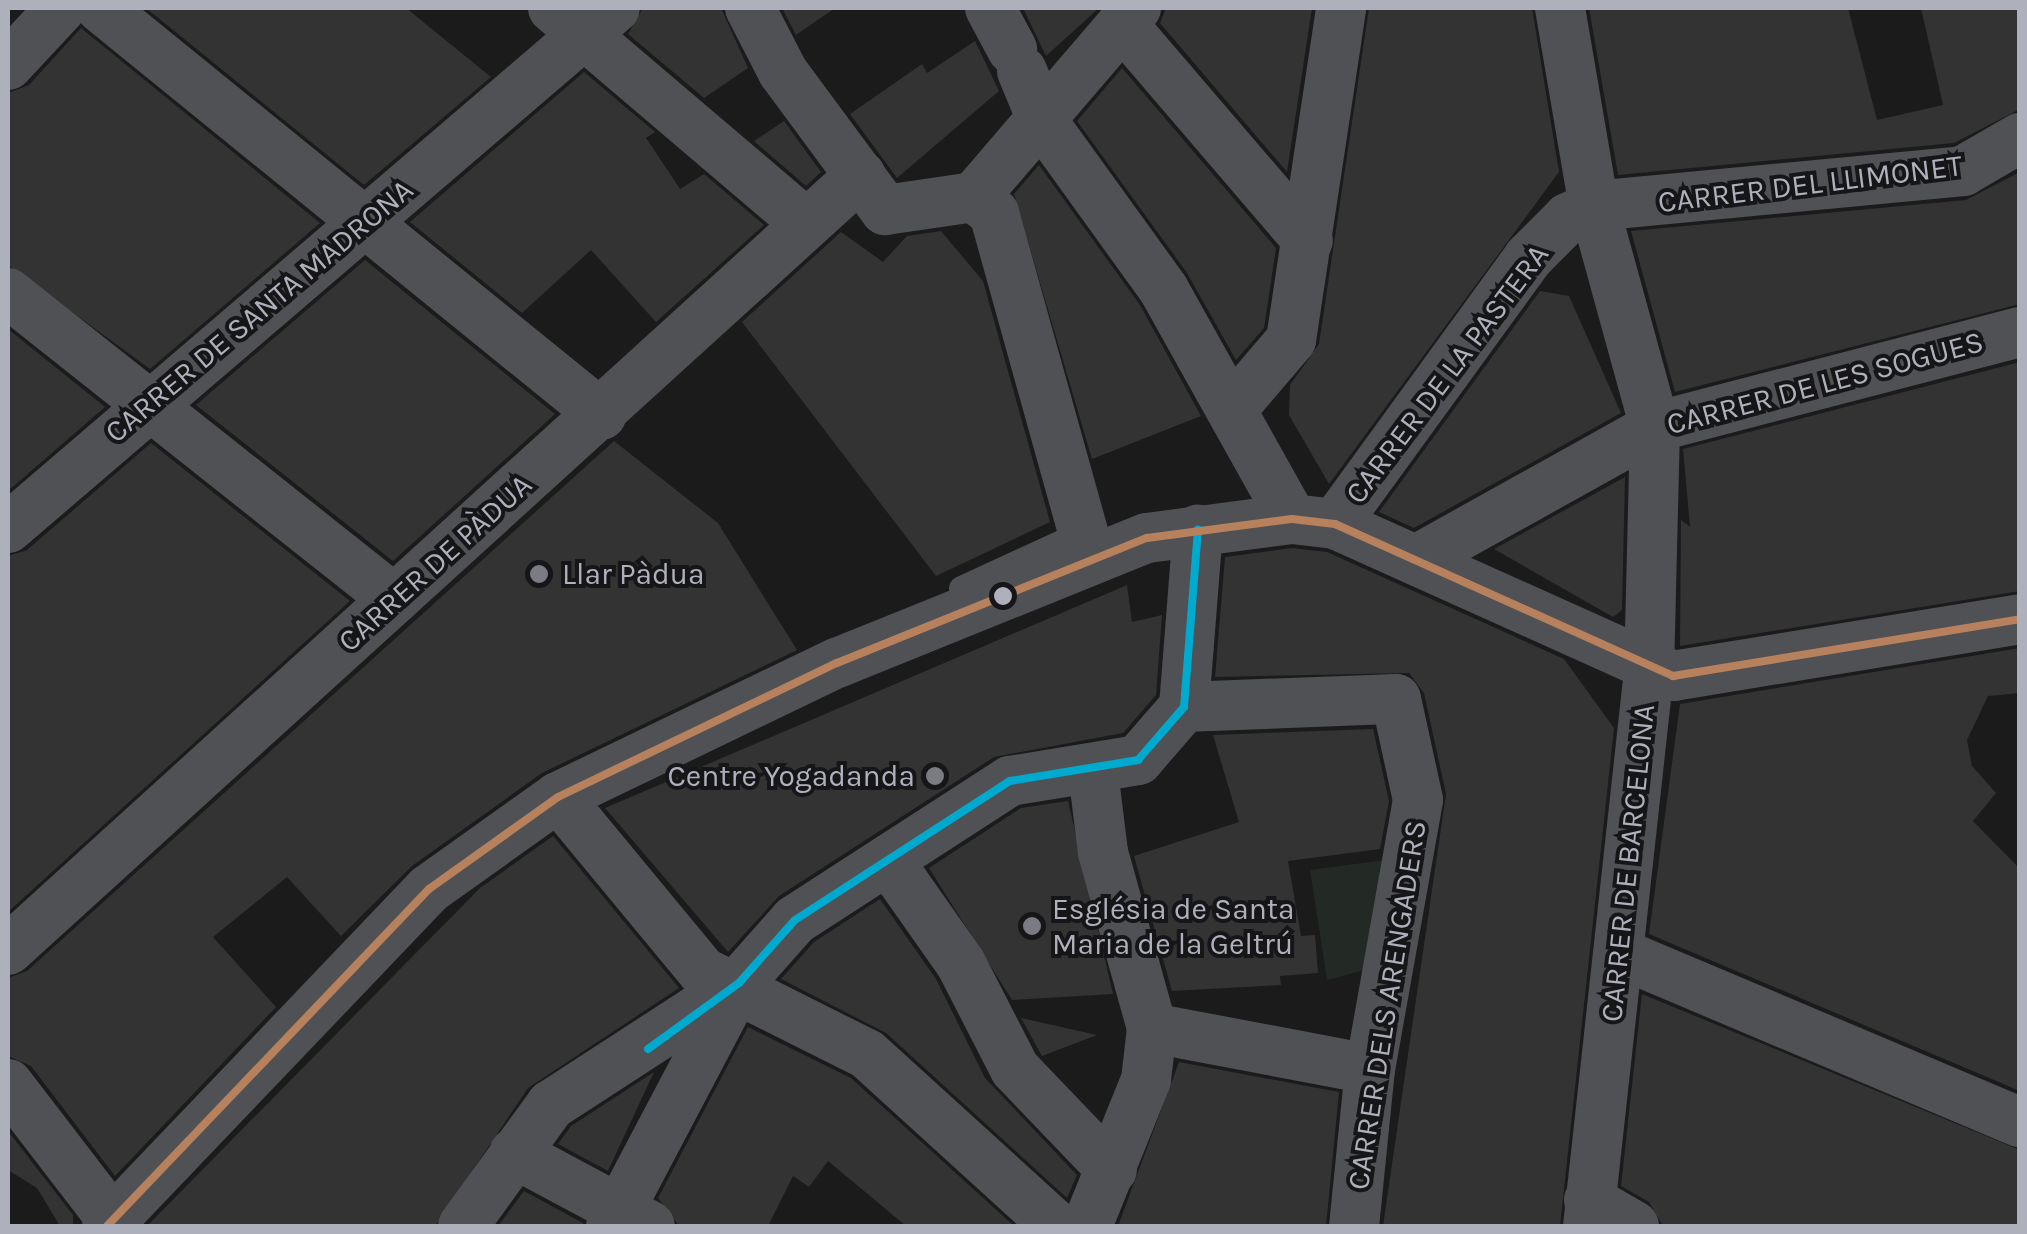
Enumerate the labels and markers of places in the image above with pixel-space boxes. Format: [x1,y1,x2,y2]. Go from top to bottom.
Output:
place label: Llar Pàdua [562,556,704,592]
marker: Llar Pàdua [526,561,552,587]
unlabelled marker [993,586,1013,606]
place label: Centre Yogadanda [667,758,915,794]
marker: Centre Yogadanda [924,765,946,787]
place label: Església de Santa Maria de la Geltrú [1052,891,1295,962]
marker: Església de Santa Maria de la Geltrú [1021,915,1043,937]

